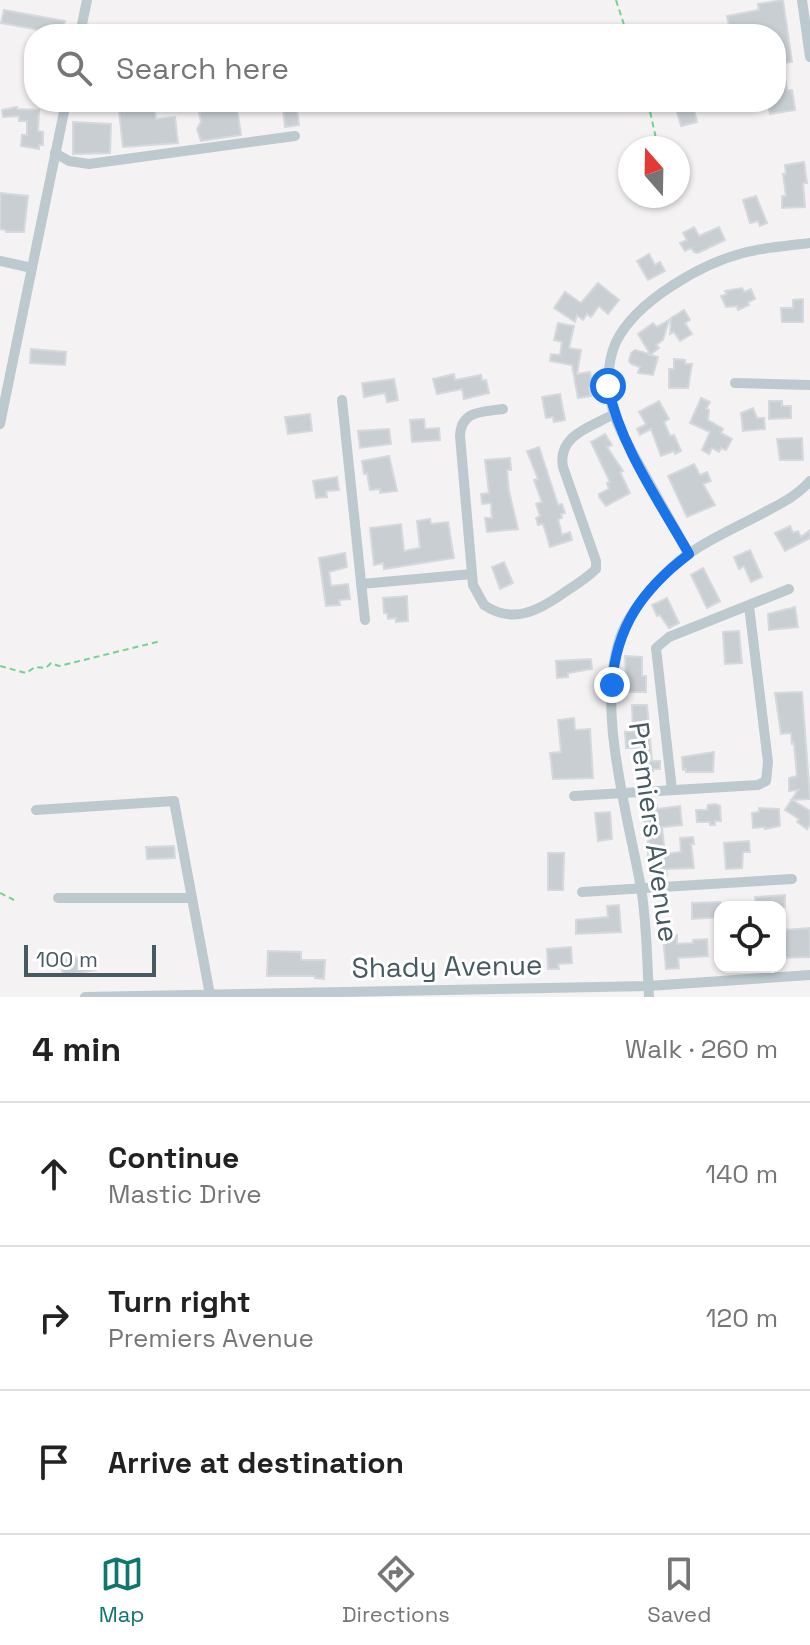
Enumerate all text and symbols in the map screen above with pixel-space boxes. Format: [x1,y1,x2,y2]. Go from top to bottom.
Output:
search box [24,24,786,112]
icon: search [52,46,96,90]
text: Search here [116,49,289,88]
north arrow [618,136,690,208]
route start [590,368,626,404]
route end [594,667,630,703]
street label: Premiers Avenue [621,720,687,944]
map controls [714,901,786,973]
button: locate [714,901,786,973]
scale bar [24,941,156,977]
text: 100 m [36,945,98,973]
street label: Shady Avenue [351,946,543,986]
text: 4 min [32,1028,121,1071]
text: Walk · 260 m [625,1032,778,1066]
text: Continue [108,1138,239,1177]
icon: ahead [32,1152,76,1196]
text: 140 m [705,1157,778,1191]
text: Mastic Drive [108,1177,262,1211]
text: Turn right [108,1282,251,1321]
icon: right [32,1296,76,1340]
text: 120 m [706,1301,778,1335]
text: Premiers Avenue [108,1321,314,1355]
icon: arrive [32,1440,76,1484]
text: Arrive at destination [108,1443,404,1482]
tab: Map [99,1552,145,1628]
tab: Directions [342,1552,450,1628]
tab: Saved [647,1552,711,1628]

